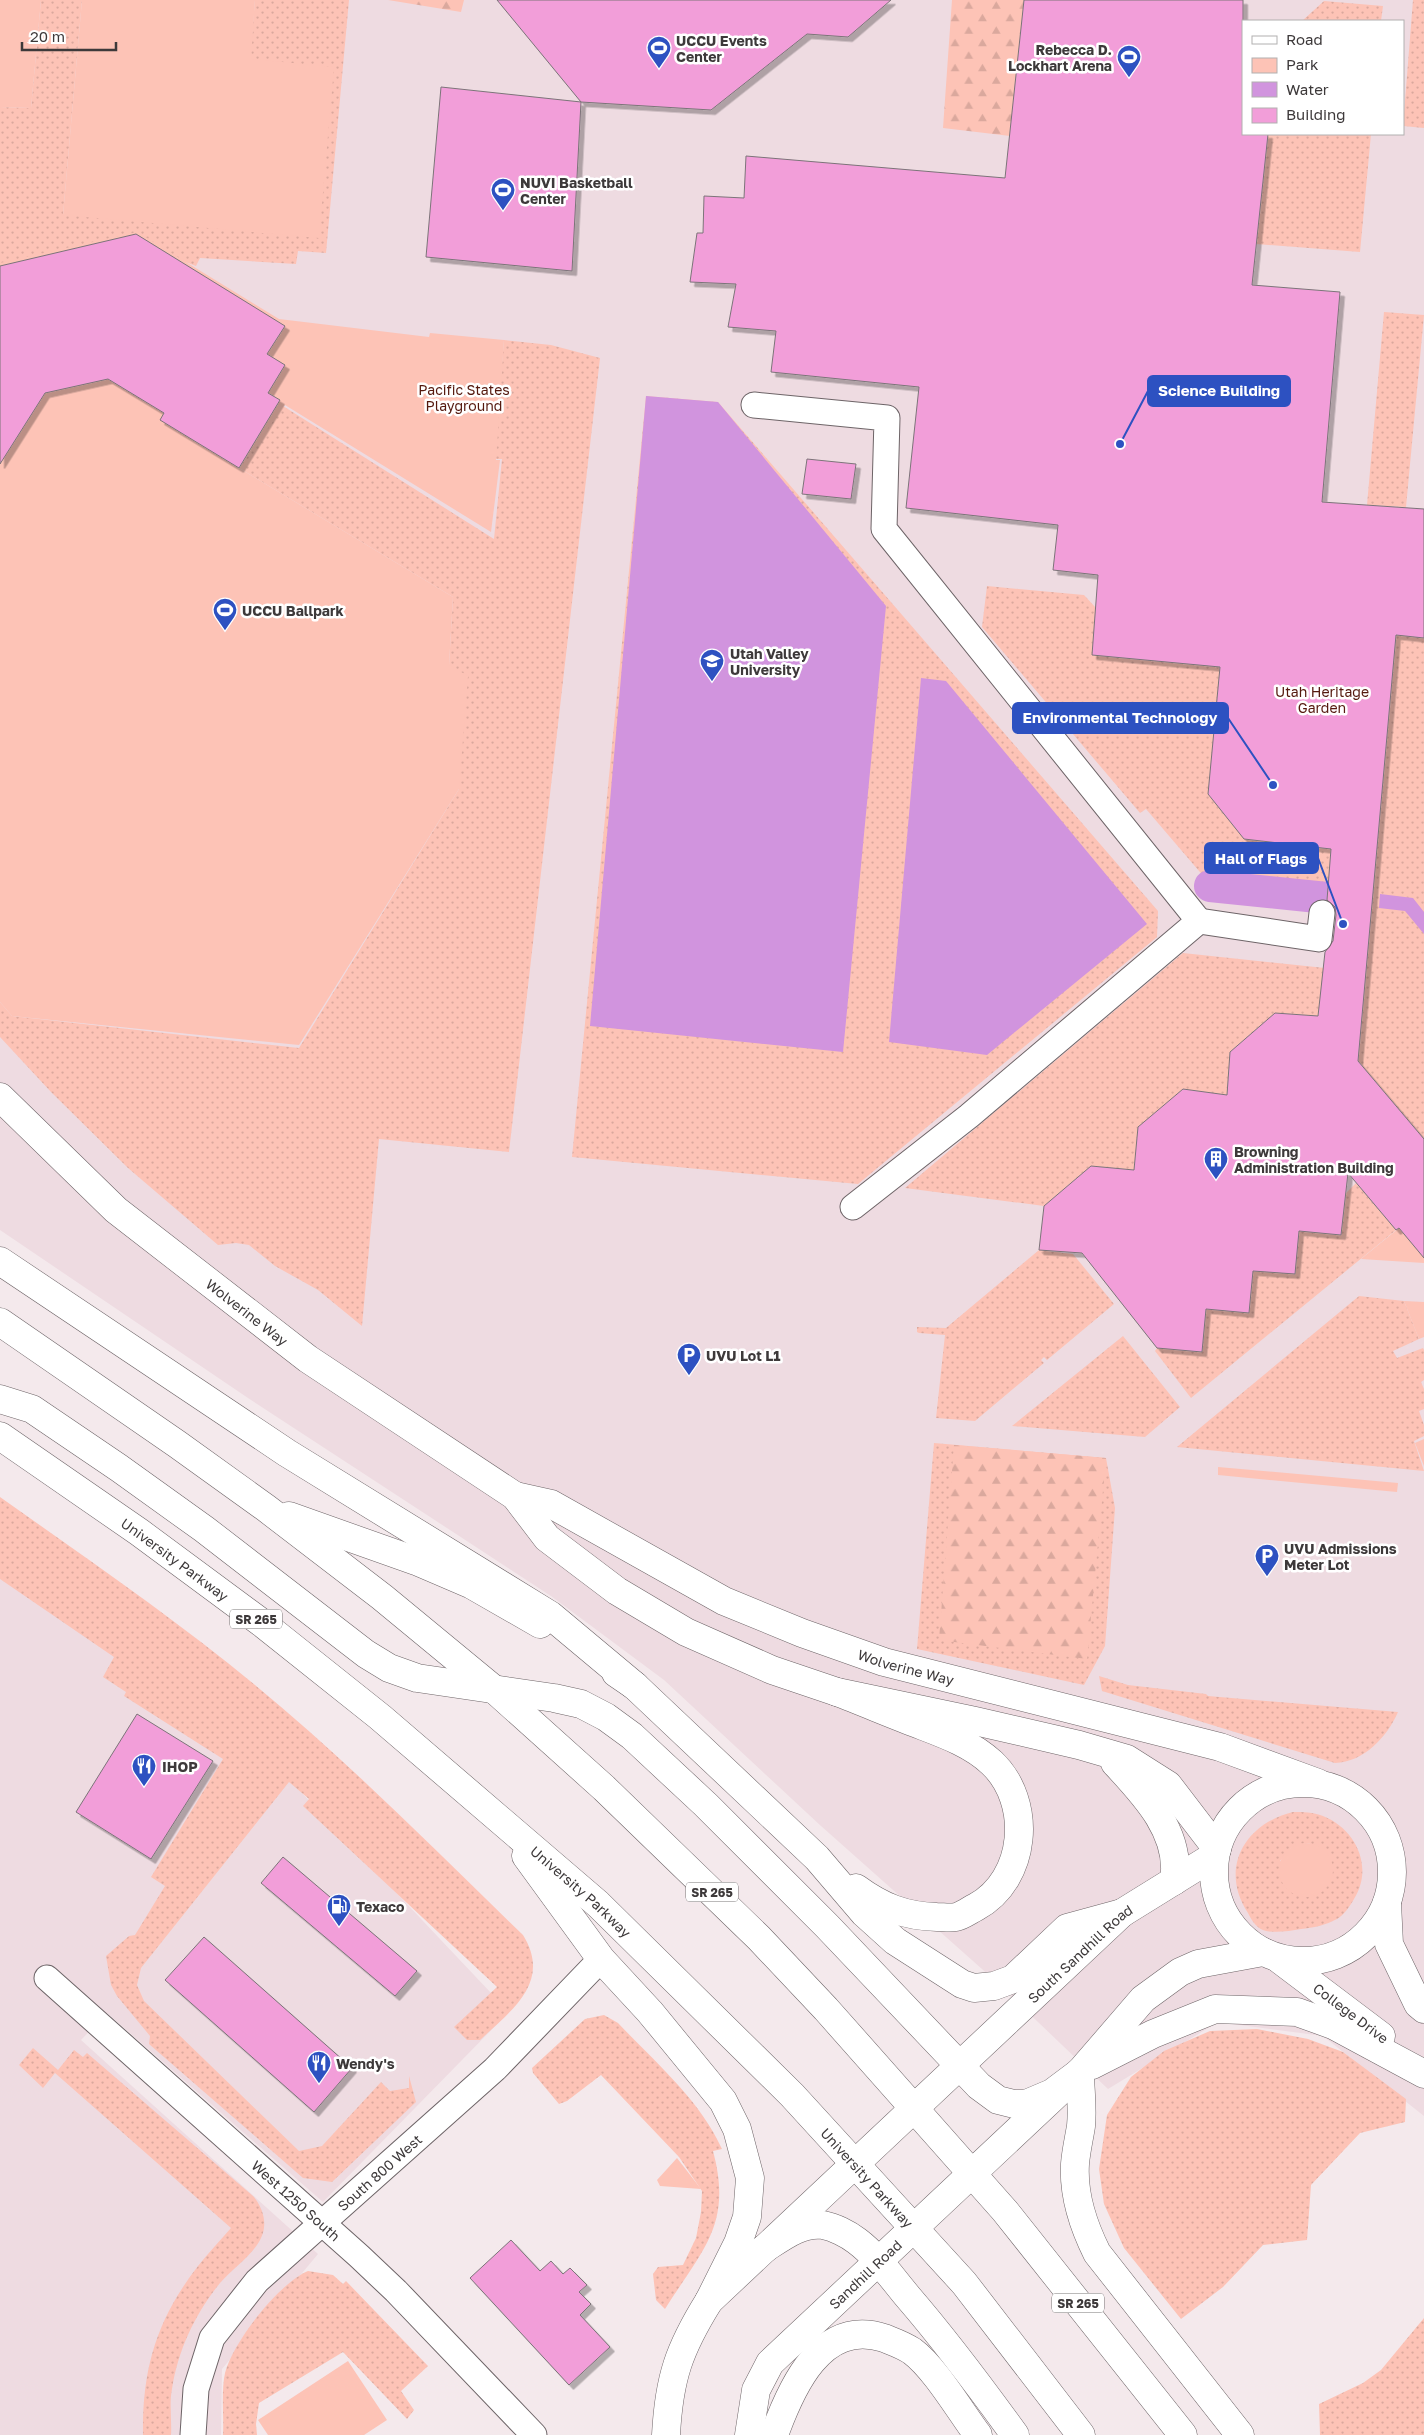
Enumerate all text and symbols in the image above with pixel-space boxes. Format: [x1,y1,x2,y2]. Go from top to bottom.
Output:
scale bar [22,20,116,52]
legend [1242,20,1404,135]
text: 20 m [30,27,65,45]
text: Road [1286,30,1323,48]
place label: UCCU Events Center [676,32,767,65]
sports icon: UCCU Events Center [646,35,672,69]
place label: Rebecca D. Lockhart Arena [1008,41,1112,74]
sports icon: Rebecca D. Lockhart Arena [1116,44,1142,78]
text: Park [1286,55,1319,73]
text: Water [1286,80,1329,98]
text: Building [1286,105,1346,123]
place label: NUVI Basketball Center [520,174,633,207]
sports icon: NUVI Basketball Center [490,177,516,211]
callout: Science Building [1148,376,1290,406]
park label: Pacific States Playground [418,381,510,414]
text: Science Building [1158,381,1280,399]
sports icon: UCCU Ballpark [212,597,238,631]
place label: UCCU Ballpark [242,602,344,619]
place label: Utah Valley University [730,645,809,678]
school or university icon: Utah Valley University [699,648,725,682]
park label: Utah Heritage Garden [1275,683,1369,716]
callout: Environmental Technology [1013,703,1228,733]
text: Environmental Technology [1023,708,1217,726]
callout: Hall of Flags [1205,843,1318,873]
text: Hall of Flags [1215,849,1307,867]
place label: Browning Administration Building [1234,1143,1394,1176]
building icon: Browning Administration Building [1203,1146,1229,1180]
street label: Wolverine Way [203,1275,292,1349]
parking icon: UVU Lot L1 [676,1342,702,1376]
place label: UVU Lot L1 [706,1347,780,1364]
street label: University Parkway [118,1514,232,1604]
place label: UVU Admissions Meter Lot [1284,1540,1397,1573]
parking icon: UVU Admissions Meter Lot [1254,1543,1280,1577]
road number: SR 265 [230,1610,282,1628]
street label: Wolverine Way [856,1645,956,1688]
restaurant icon: IHOP [131,1753,157,1787]
place label: IHOP [162,1758,198,1775]
street label: University Parkway [527,1842,635,1941]
road number: SR 265 [686,1882,738,1901]
fuel station icon: Texaco [326,1893,352,1927]
place label: Texaco [356,1898,405,1915]
street label: South Sandhill Road [1024,1900,1135,2006]
street label: College Drive [1310,1979,1392,2047]
restaurant icon: Wendy's [306,2050,332,2084]
place label: Wendy's [336,2055,395,2072]
street label: University Parkway [818,2124,917,2231]
street label: South 800 West [334,2130,425,2214]
street label: West 1250 South [249,2156,344,2244]
street label: Sandhill Road [825,2236,905,2312]
road number: SR 265 [1052,2294,1104,2312]

